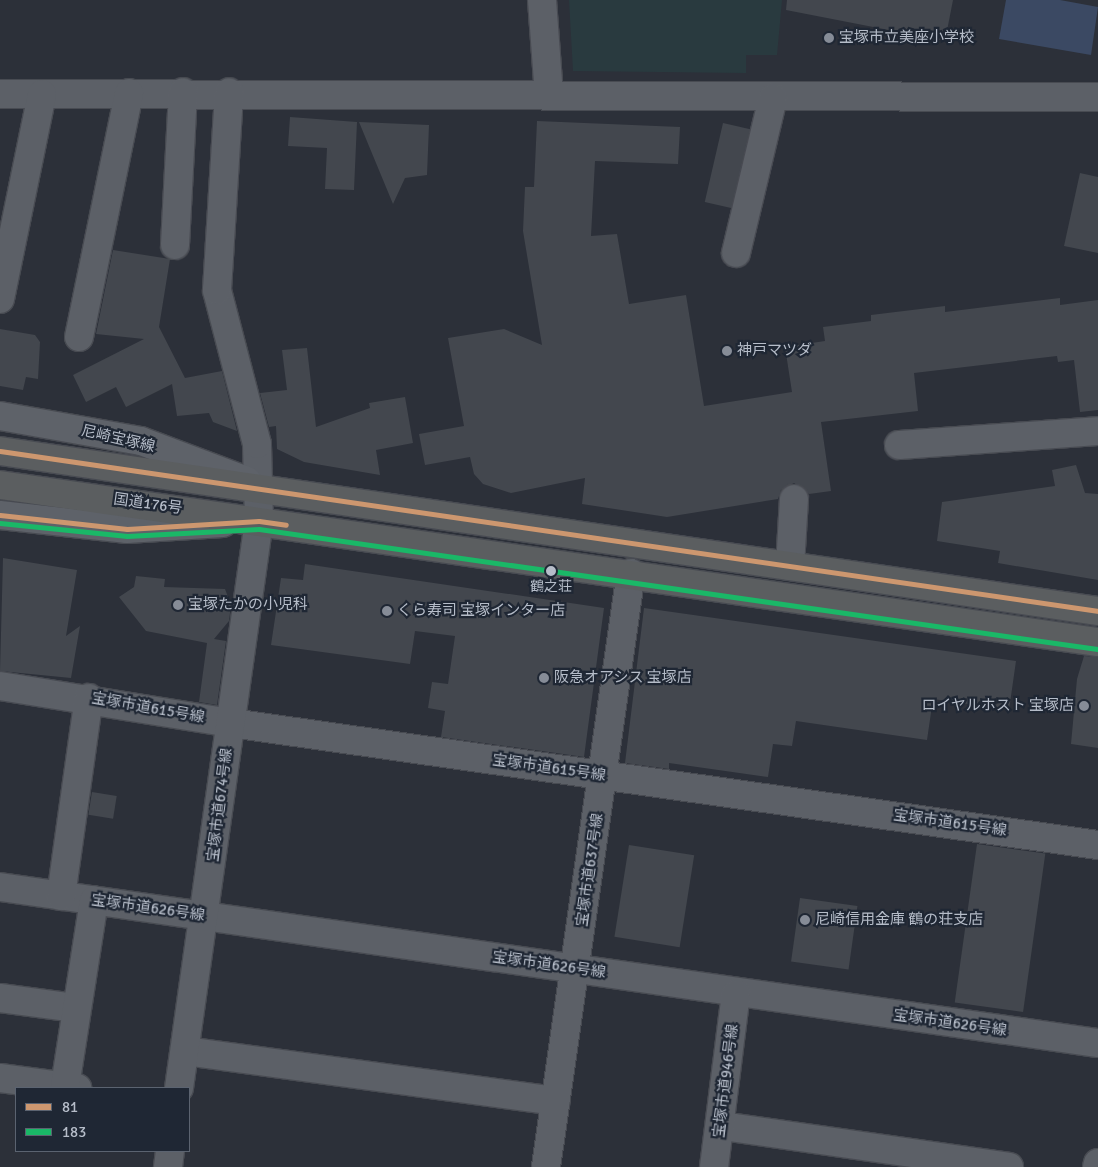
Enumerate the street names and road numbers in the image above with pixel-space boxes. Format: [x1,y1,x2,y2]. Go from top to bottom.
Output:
street label: 尼崎宝塚線 [79,422,157,456]
street label: 国道176号 [112,490,184,518]
street label: 宝塚市道615号線 [90,689,206,727]
street label: 宝塚市道674号線 [204,747,236,863]
street label: 宝塚市道615号線 [491,751,607,785]
street label: 宝塚市道615号線 [892,806,1008,840]
street label: 宝塚市道637号線 [573,812,607,928]
street label: 宝塚市道626号線 [90,891,206,925]
street label: 宝塚市道626号線 [491,948,607,982]
street label: 宝塚市道626号線 [892,1006,1008,1040]
street label: 宝塚市道946号線 [710,1023,742,1139]

